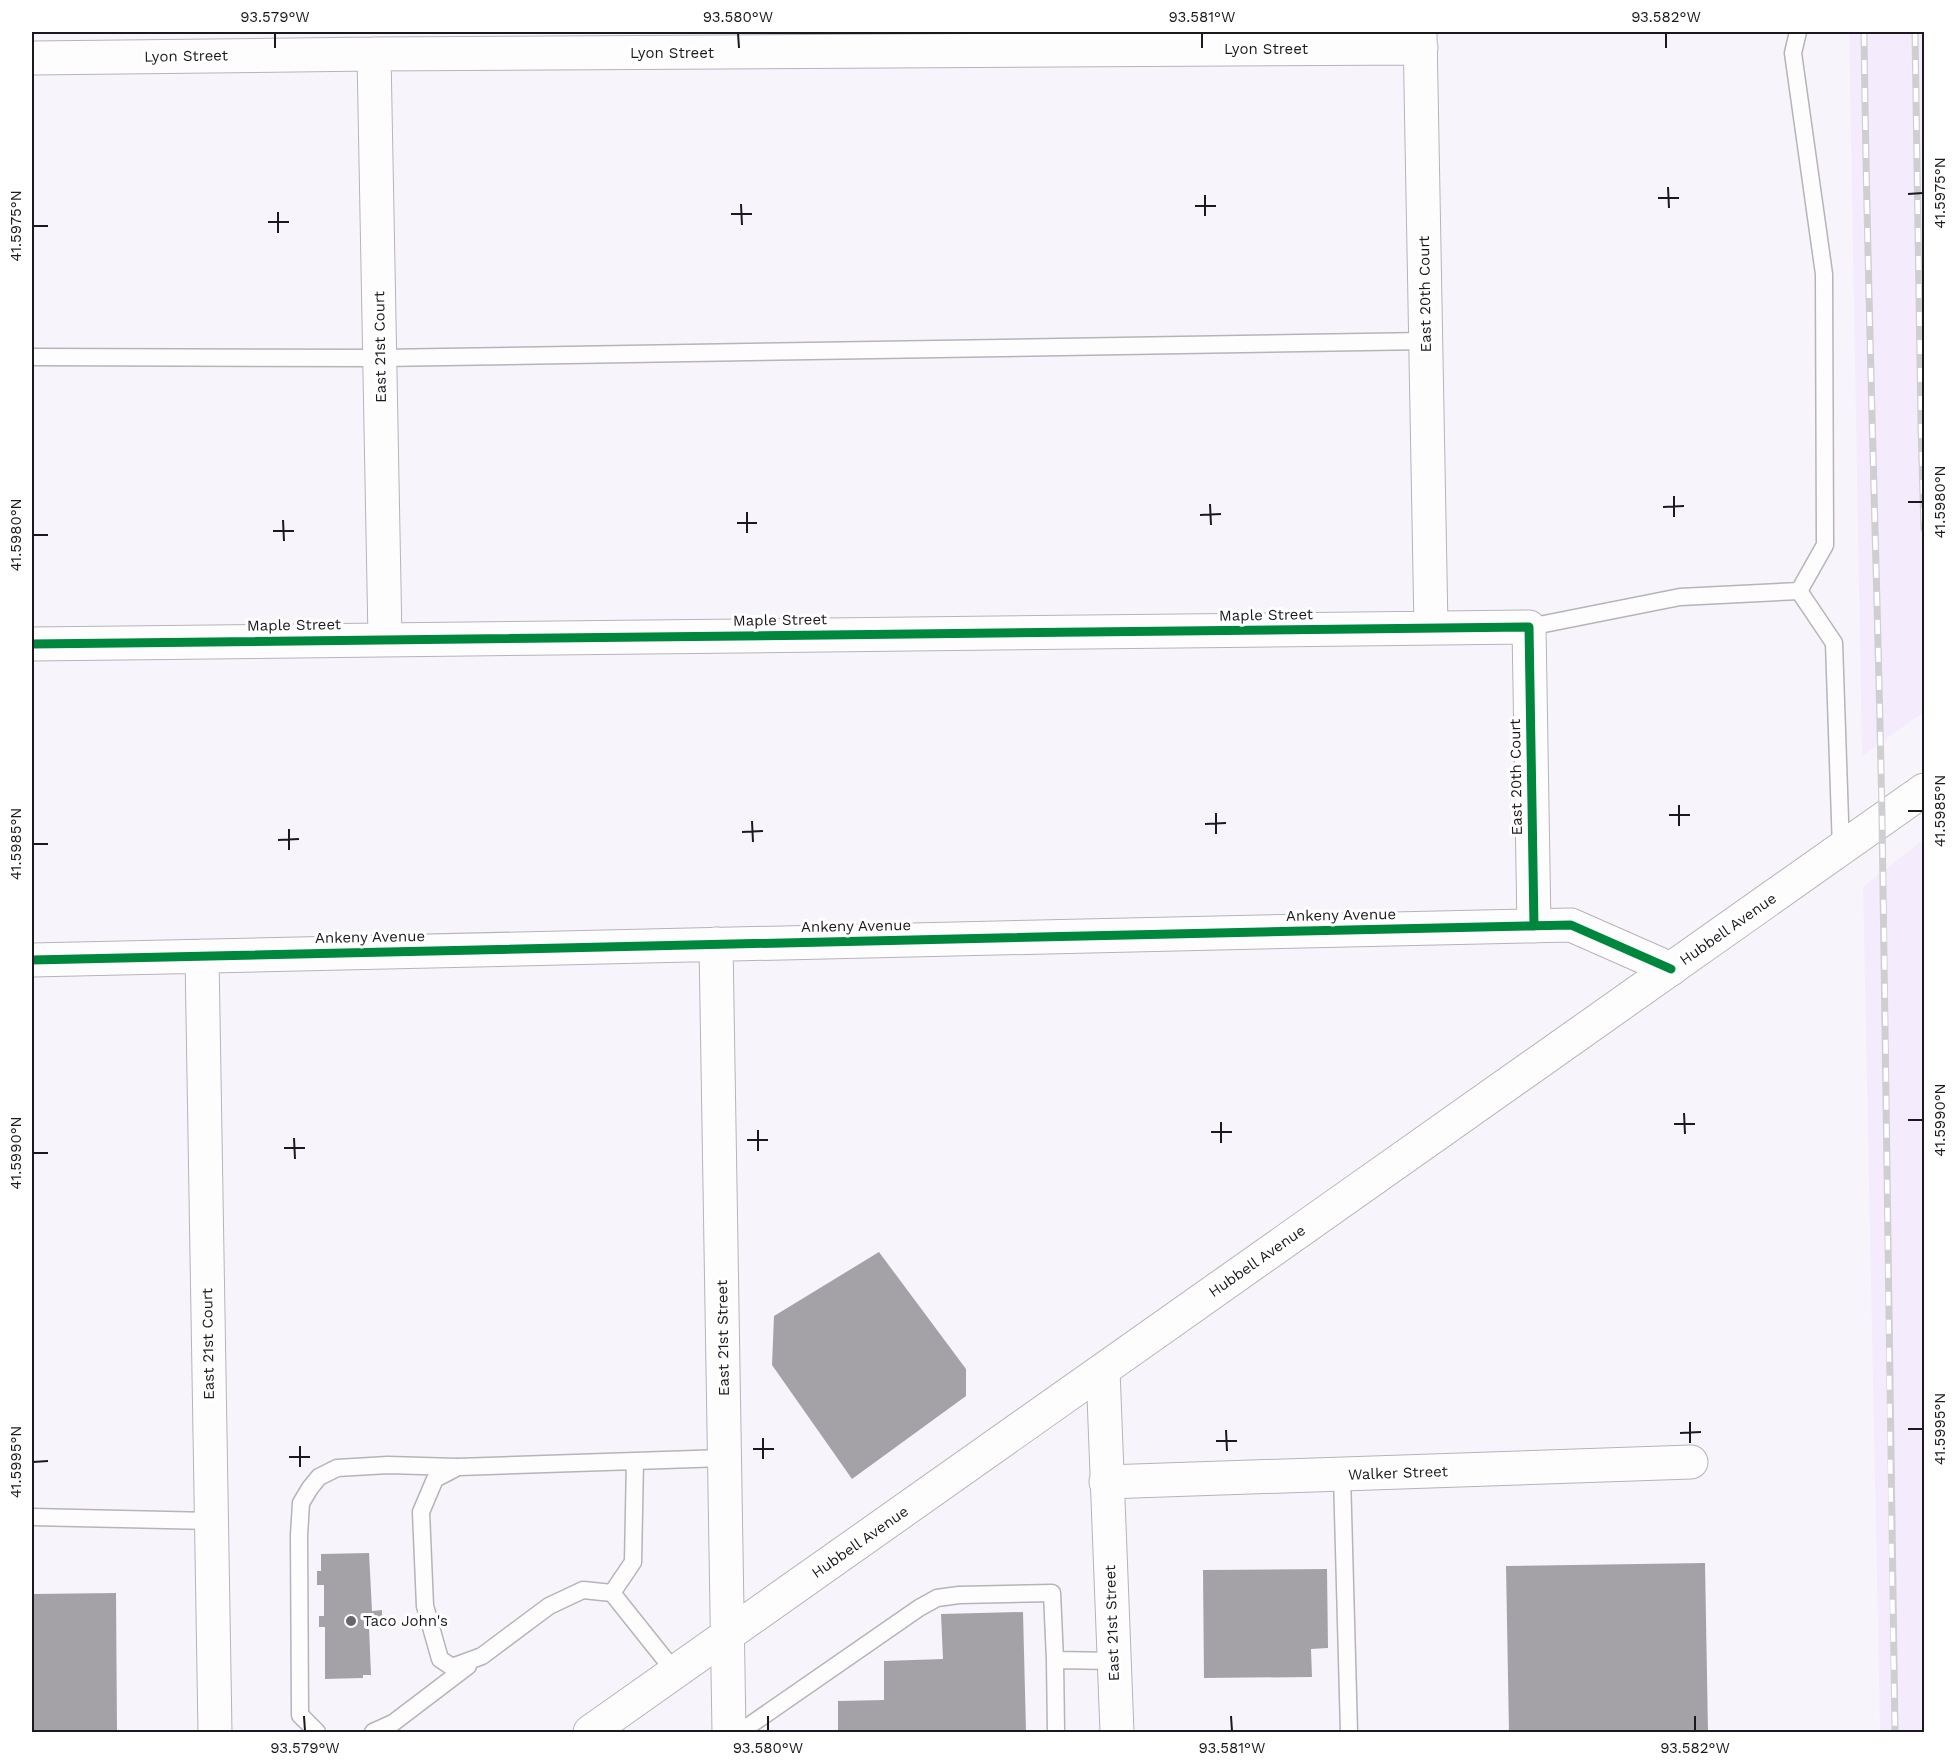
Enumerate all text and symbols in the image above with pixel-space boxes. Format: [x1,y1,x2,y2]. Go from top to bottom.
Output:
text: 93.579°W [240,8,310,26]
text: 93.580°W [703,8,773,26]
text: 93.581°W [1169,8,1235,26]
text: 93.582°W [1631,8,1701,26]
street label: Lyon Street [1224,40,1309,58]
street label: Lyon Street [630,44,715,62]
street label: Lyon Street [144,46,229,66]
text: 41.5975°N [1931,157,1949,229]
text: 41.5975°N [7,190,25,262]
street label: East 20th Court [1415,235,1435,352]
street label: East 21st Court [370,290,390,403]
text: 41.5980°N [1931,465,1949,539]
text: 41.5980°N [7,498,25,572]
street label: Maple Street [1219,605,1314,625]
street label: Maple Street [733,610,828,630]
street label: Maple Street [247,615,342,635]
street label: East 20th Court [1506,718,1526,835]
text: 41.5985°N [1931,775,1949,847]
text: 41.5985°N [7,808,25,880]
street label: Hubbell Avenue [1676,889,1780,969]
street label: Ankeny Avenue [1286,905,1396,925]
street label: Ankeny Avenue [801,916,911,936]
street label: Ankeny Avenue [315,927,425,947]
text: 41.5990°N [1931,1083,1949,1157]
text: 41.5990°N [7,1116,25,1190]
street label: Hubbell Avenue [1205,1221,1309,1301]
street label: East 21st Street [713,1279,733,1396]
street label: East 21st Court [198,1287,218,1400]
text: 41.5995°N [1931,1393,1949,1465]
text: 41.5995°N [7,1426,25,1498]
street label: Walker Street [1348,1462,1449,1484]
street label: Hubbell Avenue [808,1502,912,1582]
street label: East 21st Street [1101,1564,1123,1681]
place label: Taco John's [363,1612,448,1630]
marker: Taco John's [344,1614,358,1628]
text: 93.579°W [270,1739,340,1757]
text: 93.580°W [733,1739,803,1757]
text: 93.581°W [1199,1739,1265,1757]
text: 93.582°W [1660,1739,1730,1757]

